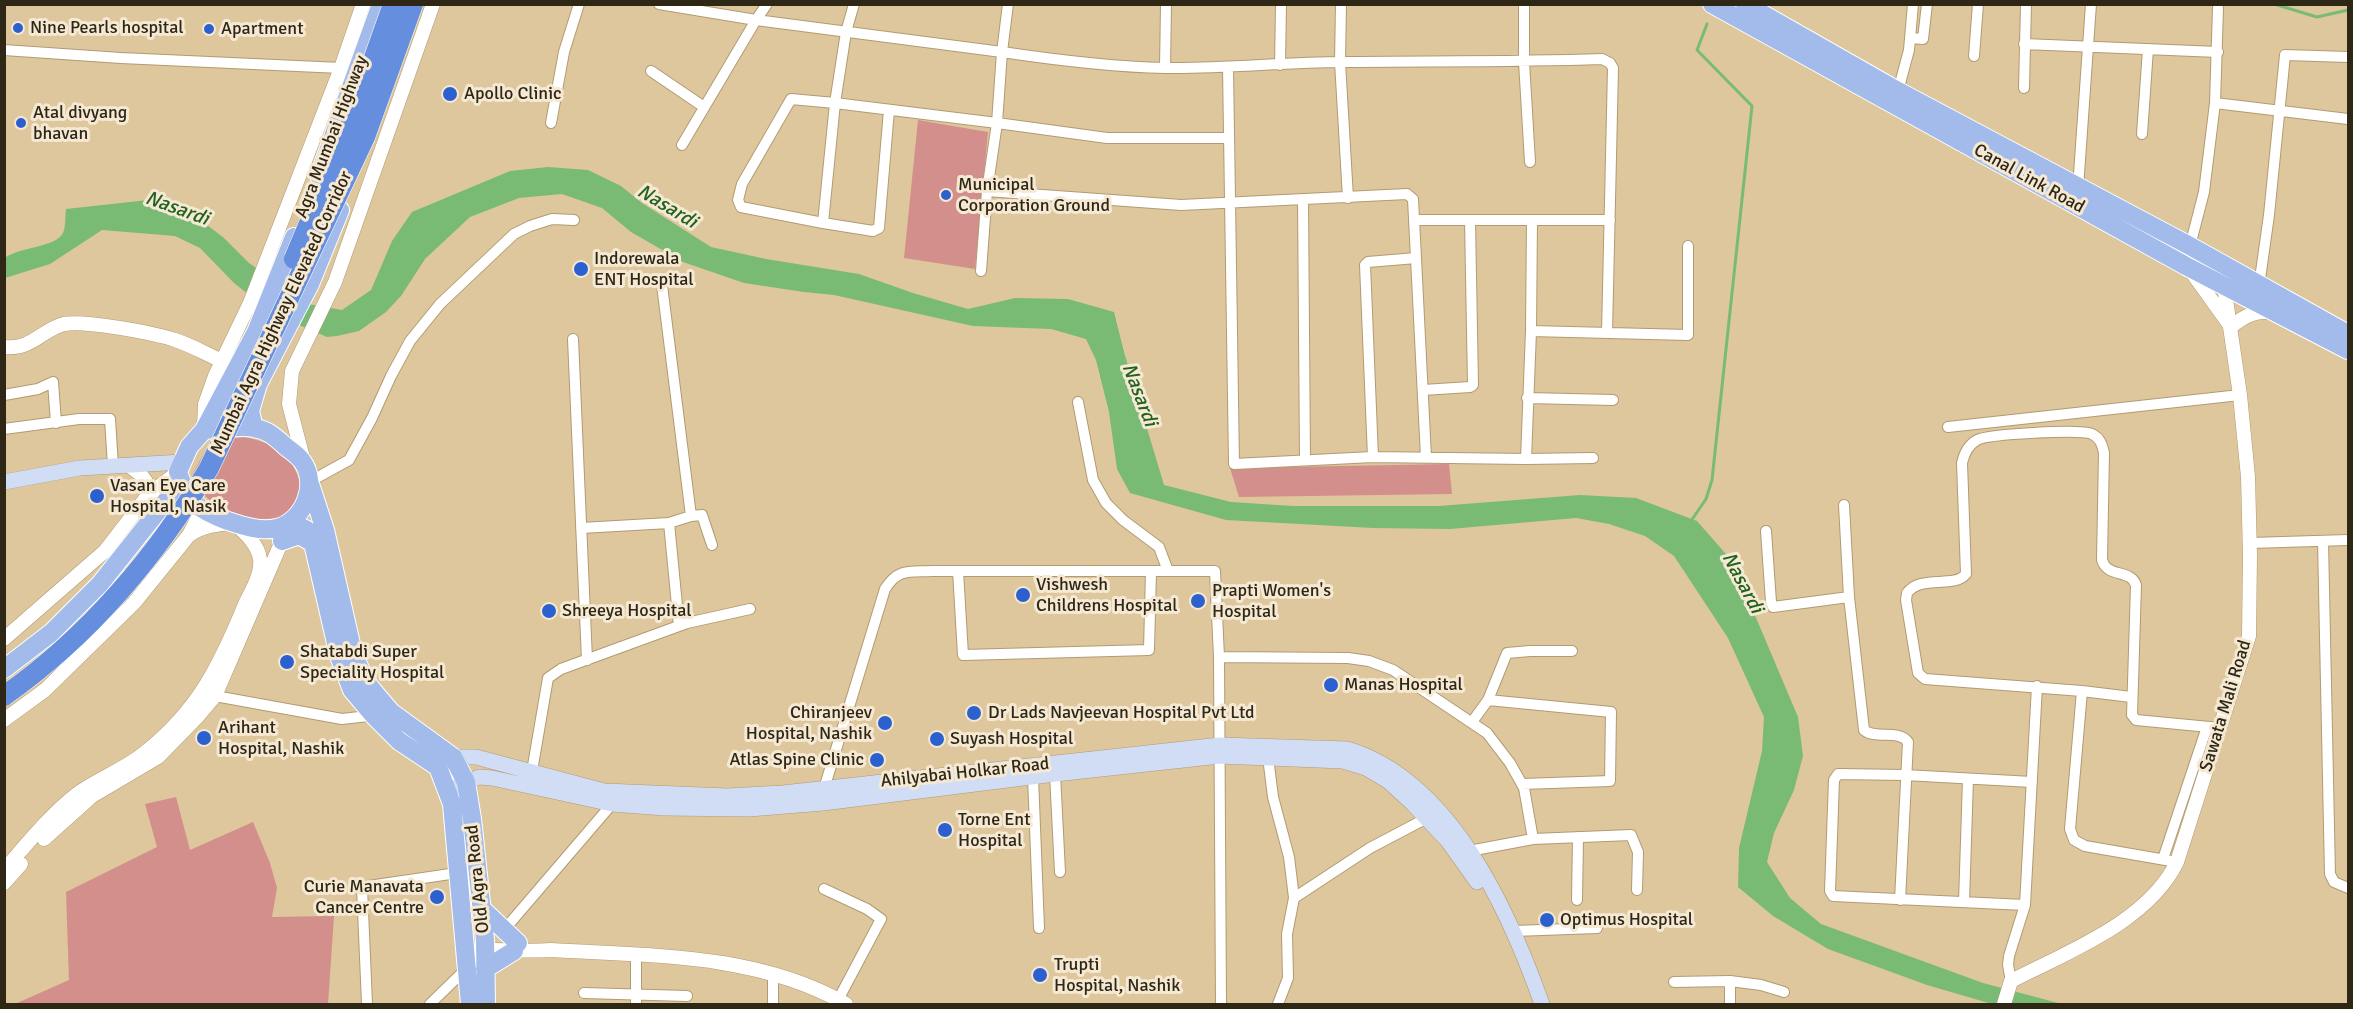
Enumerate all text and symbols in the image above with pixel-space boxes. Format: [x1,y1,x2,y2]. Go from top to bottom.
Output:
place label: Nine Pearls hospital [30,17,184,39]
place label: Apartment [221,18,303,40]
marker: Nine Pearls hospital [11,21,25,35]
marker: Apartment [202,22,216,36]
street label: Agra Mumbai Highway [291,53,373,221]
place label: Apollo Clinic [464,83,562,105]
marker: Apollo Clinic [441,85,459,103]
place label: Atal divyang bhavan [33,102,127,144]
marker: Atal divyang bhavan [14,116,28,130]
street label: Canal Link Road [1970,140,2088,218]
street label: Mumbai Agra Highway Elevated Corridor [207,168,357,458]
place label: Municipal Corporation Ground [958,174,1110,216]
water label: Nasardi [633,180,701,234]
water label: Nasardi [142,186,212,232]
marker: Municipal Corporation Ground [939,188,953,202]
place label: Indorewala ENT Hospital [594,248,694,290]
marker: Indorewala ENT Hospital [572,260,590,278]
water label: Nasardi [1116,360,1162,430]
place label: Vasan Eye Care Hospital, Nasik [110,475,226,518]
marker: Vasan Eye Care Hospital, Nasik [88,487,106,505]
water label: Nasardi [1716,548,1768,618]
place label: Vishwesh Childrens Hospital [1036,574,1178,616]
place label: Prapti Women's Hospital [1212,580,1331,622]
marker: Vishwesh Childrens Hospital [1014,586,1032,604]
marker: Prapti Women's Hospital [1189,592,1207,610]
place label: Shreeya Hospital [562,600,692,622]
marker: Shreeya Hospital [540,602,558,620]
street label: Sawata Mali Road [2196,638,2256,774]
place label: Shatabdi Super Speciality Hospital [300,641,444,684]
marker: Shatabdi Super Speciality Hospital [278,653,296,671]
place label: Manas Hospital [1344,674,1463,696]
marker: Manas Hospital [1322,676,1340,694]
place label: Chiranjeev Hospital, Nashik [746,702,872,744]
place label: Dr Lads Navjeevan Hospital Pvt Ltd [988,702,1255,724]
marker: Dr Lads Navjeevan Hospital Pvt Ltd [965,704,983,722]
marker: Chiranjeev Hospital, Nashik [876,714,894,732]
place label: Arihant Hospital, Nashik [218,717,344,760]
place label: Suyash Hospital [950,728,1073,750]
marker: Arihant Hospital, Nashik [195,729,213,747]
marker: Suyash Hospital [928,730,946,748]
place label: Atlas Spine Clinic [729,749,864,771]
marker: Atlas Spine Clinic [868,751,886,769]
street label: Ahilyabai Holkar Road [880,753,1050,793]
place label: Torne Ent Hospital [958,809,1030,852]
marker: Torne Ent Hospital [936,821,954,839]
street label: Old Agra Road [462,824,494,934]
place label: Curie Manavata Cancer Centre [304,876,424,918]
marker: Curie Manavata Cancer Centre [428,888,446,906]
place label: Optimus Hospital [1560,909,1693,931]
marker: Optimus Hospital [1538,911,1556,929]
place label: Trupti Hospital, Nashik [1054,954,1180,996]
marker: Trupti Hospital, Nashik [1031,966,1049,984]

